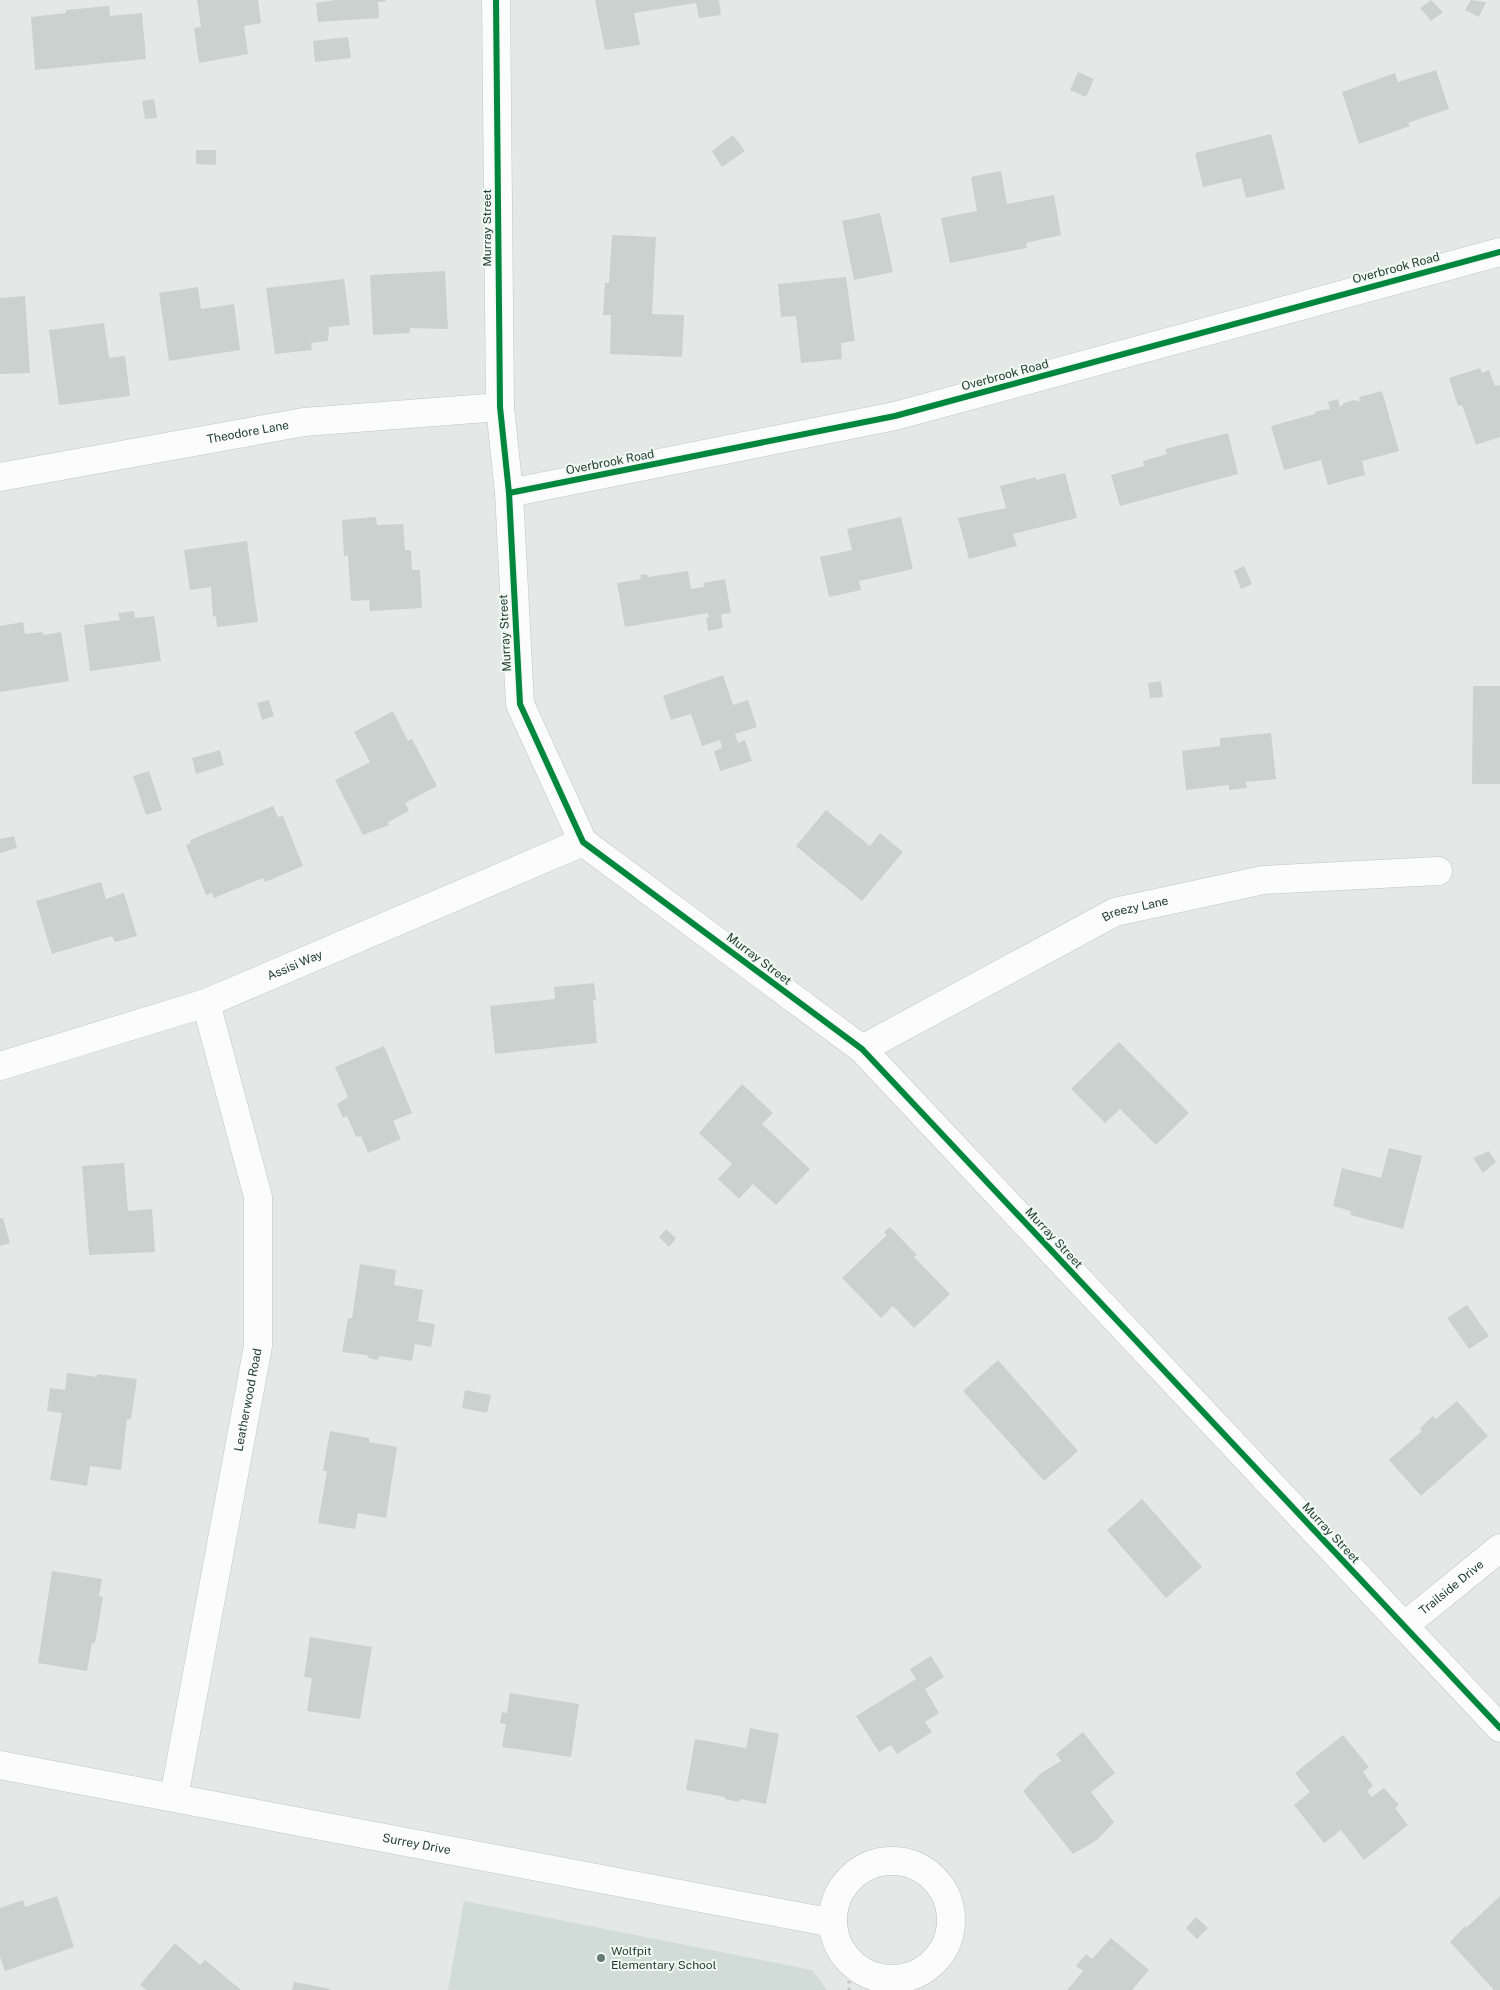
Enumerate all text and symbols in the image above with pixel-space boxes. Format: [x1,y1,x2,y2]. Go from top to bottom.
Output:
street label: Murray Street [480,189,494,267]
street label: Overbrook Road [1351,250,1441,286]
street label: Overbrook Road [960,357,1050,393]
street label: Theodore Lane [206,418,290,446]
street label: Overbrook Road [565,447,655,477]
street label: Murray Street [496,594,514,672]
street label: Breezy Lane [1099,894,1170,925]
street label: Murray Street [724,930,794,988]
street label: Assisi Way [265,947,325,983]
street label: Murray Street [1022,1205,1086,1271]
street label: Leatherwood Road [232,1347,264,1452]
street label: Murray Street [1299,1500,1363,1566]
street label: Trailside Drive [1416,1557,1487,1618]
street label: Surrey Drive [381,1831,452,1857]
place label: Wolfpit Elementary School [611,1944,717,1972]
marker: Wolfpit Elementary School [595,1952,607,1964]

